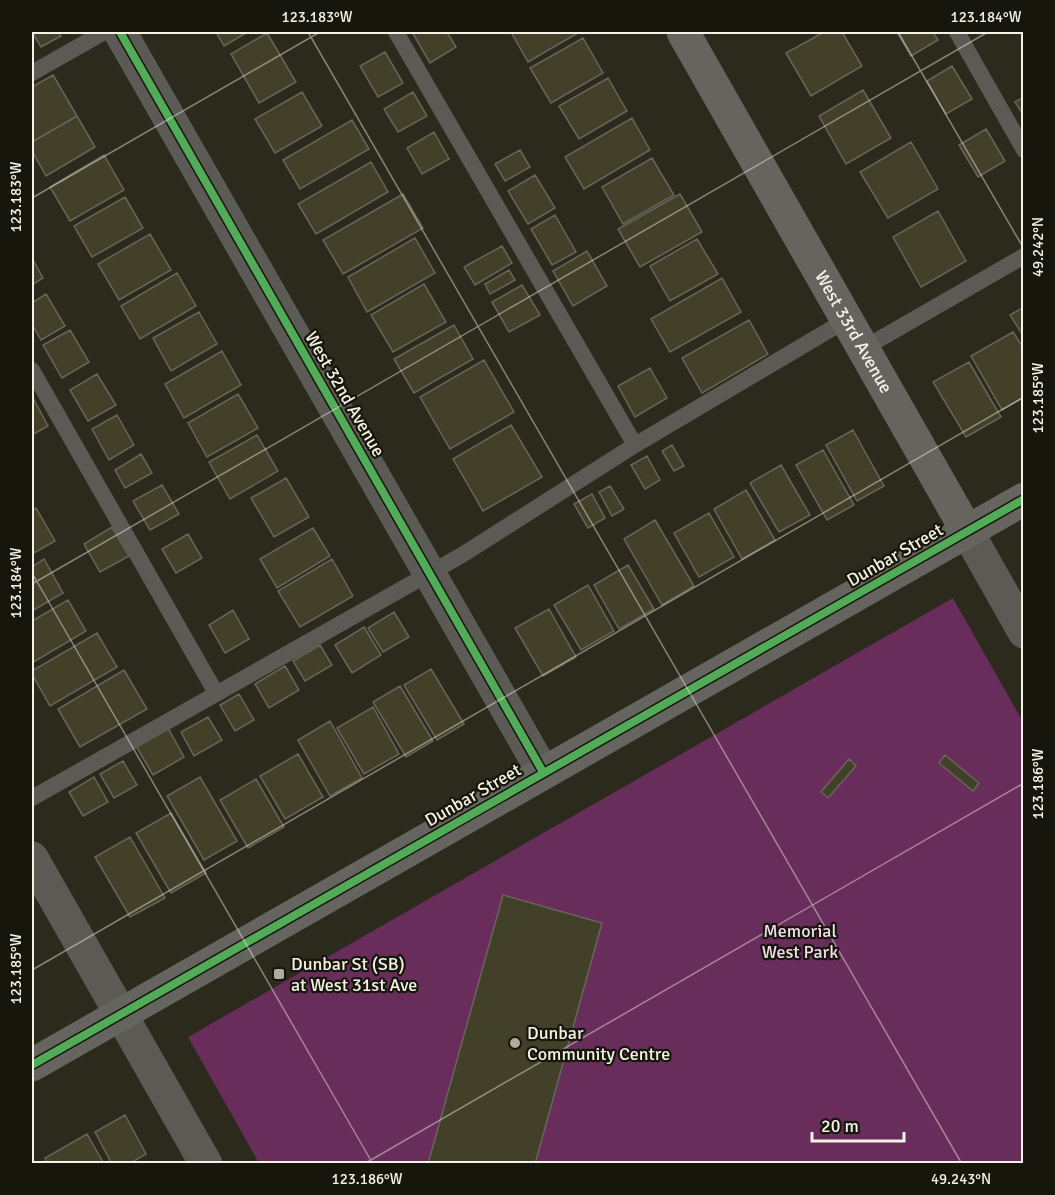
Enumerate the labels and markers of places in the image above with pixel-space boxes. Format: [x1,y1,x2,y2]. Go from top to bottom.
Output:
place label: Dunbar St (SB) at West 31st Ave [291,953,417,996]
marker: Dunbar St (SB) at West 31st Ave [272,967,286,981]
place label: Dunbar Community Centre [527,1022,670,1065]
marker: Dunbar Community Centre [508,1036,522,1050]

